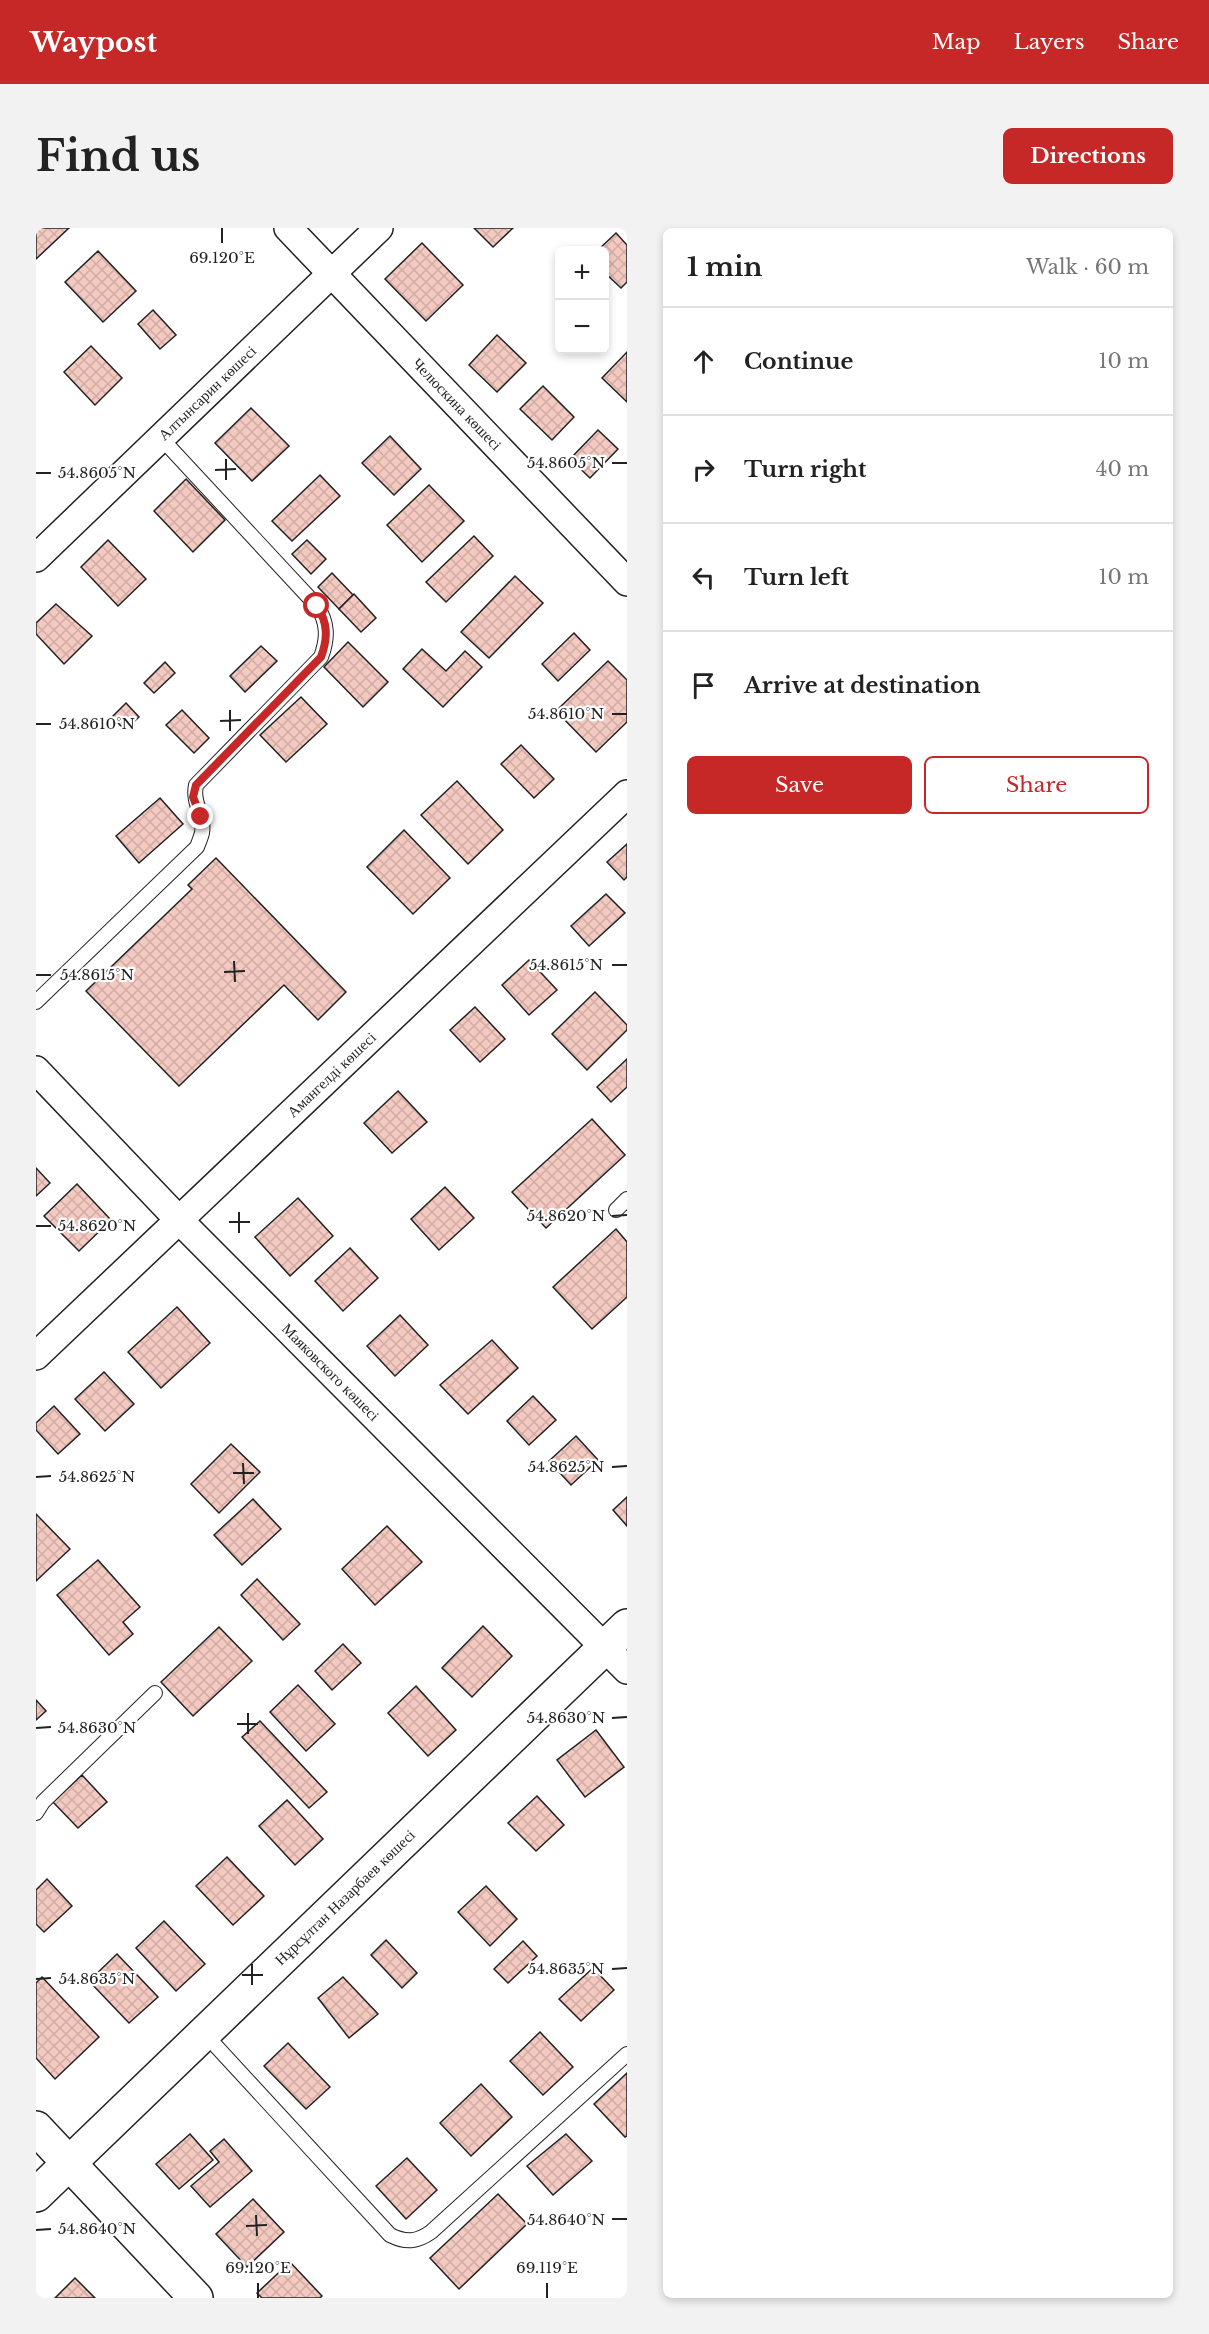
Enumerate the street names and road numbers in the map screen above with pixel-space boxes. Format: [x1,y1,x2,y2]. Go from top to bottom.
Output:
street label: Алтынсарин көшесі [154,341,260,444]
street label: Челюскина көшесі [409,354,506,454]
street label: Амангелді көшесі [283,1028,380,1121]
street label: Маяковского көшесі [278,1319,384,1425]
street label: Нұрсұлтан Назарбаев көшесі [271,1825,419,1969]

